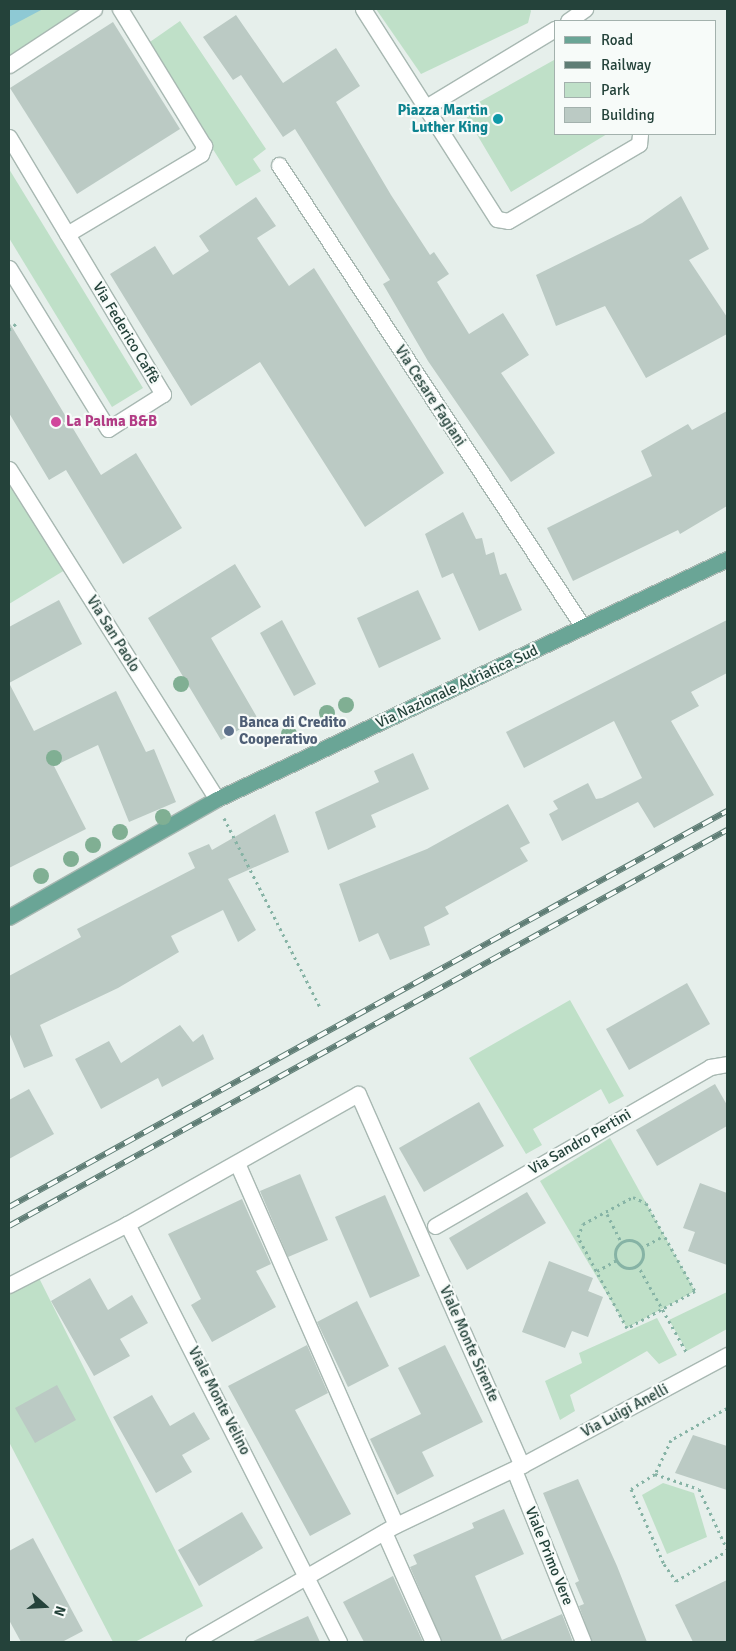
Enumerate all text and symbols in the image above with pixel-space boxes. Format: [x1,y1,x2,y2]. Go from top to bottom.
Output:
legend [554,20,716,135]
text: Road [601,31,633,49]
text: Railway [601,56,651,74]
text: Park [601,81,630,99]
place label: Piazza Martin Luther King [397,101,488,136]
text: Building [601,106,655,124]
marker: Piazza Martin Luther King [492,113,504,125]
street label: Via Federico Caffè [89,279,163,387]
street label: Via Cesare Fagiani [391,342,469,450]
place label: La Palma B&B [66,413,157,431]
marker: La Palma B&B [50,416,62,428]
street label: Via San Paolo [82,593,144,675]
street label: Via Nazionale Adriatica Sud [373,641,541,733]
place label: Banca di Credito Cooperativo [239,713,346,748]
marker: Banca di Credito Cooperativo [223,725,235,737]
street label: Via Sandro Pertini [526,1105,634,1179]
street label: Viale Monte Sirente [435,1283,503,1405]
street label: Viale Monte Velino [184,1344,254,1458]
street label: Via Luigi Anelli [578,1381,672,1441]
street label: Viale Primo Vere [521,1504,577,1608]
north arrow [20,1581,70,1631]
text: N [50,1604,69,1618]

